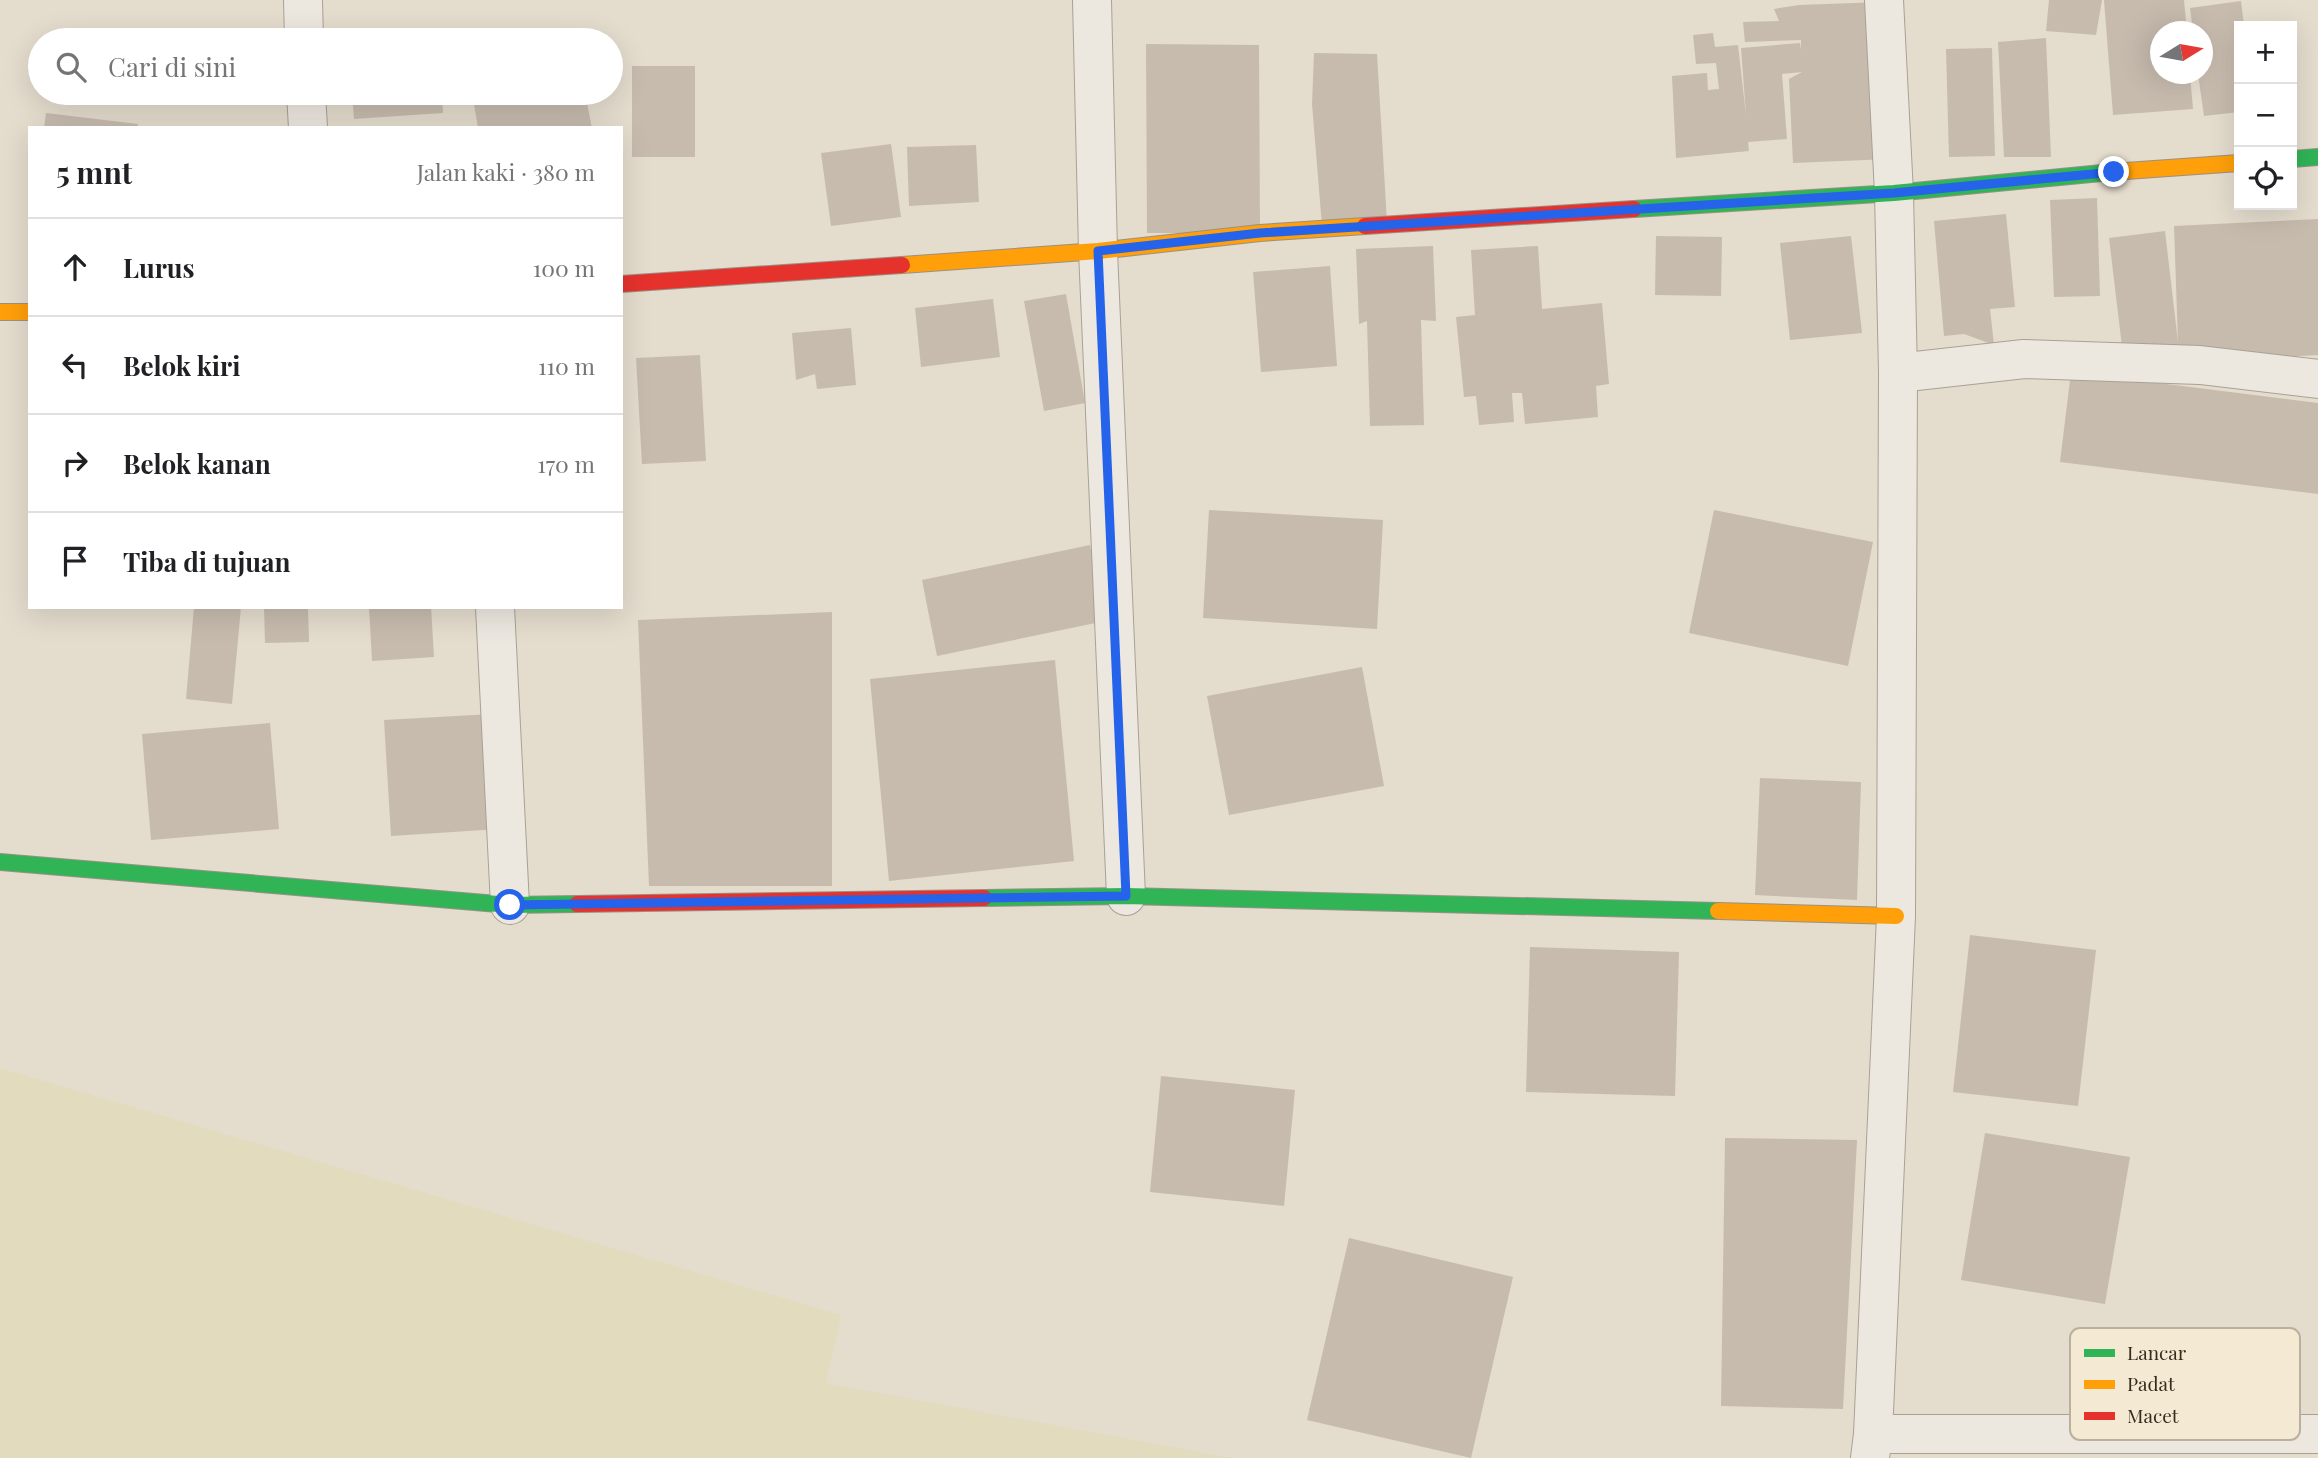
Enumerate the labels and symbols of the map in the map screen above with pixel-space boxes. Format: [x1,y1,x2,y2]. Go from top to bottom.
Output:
north arrow [2150,21,2213,84]
route end [2098,156,2129,187]
route start [494,889,525,920]
legend [2070,1328,2300,1440]
text: Lancar [2127,1339,2187,1365]
text: Padat [2127,1370,2175,1396]
text: Macet [2127,1402,2179,1428]

